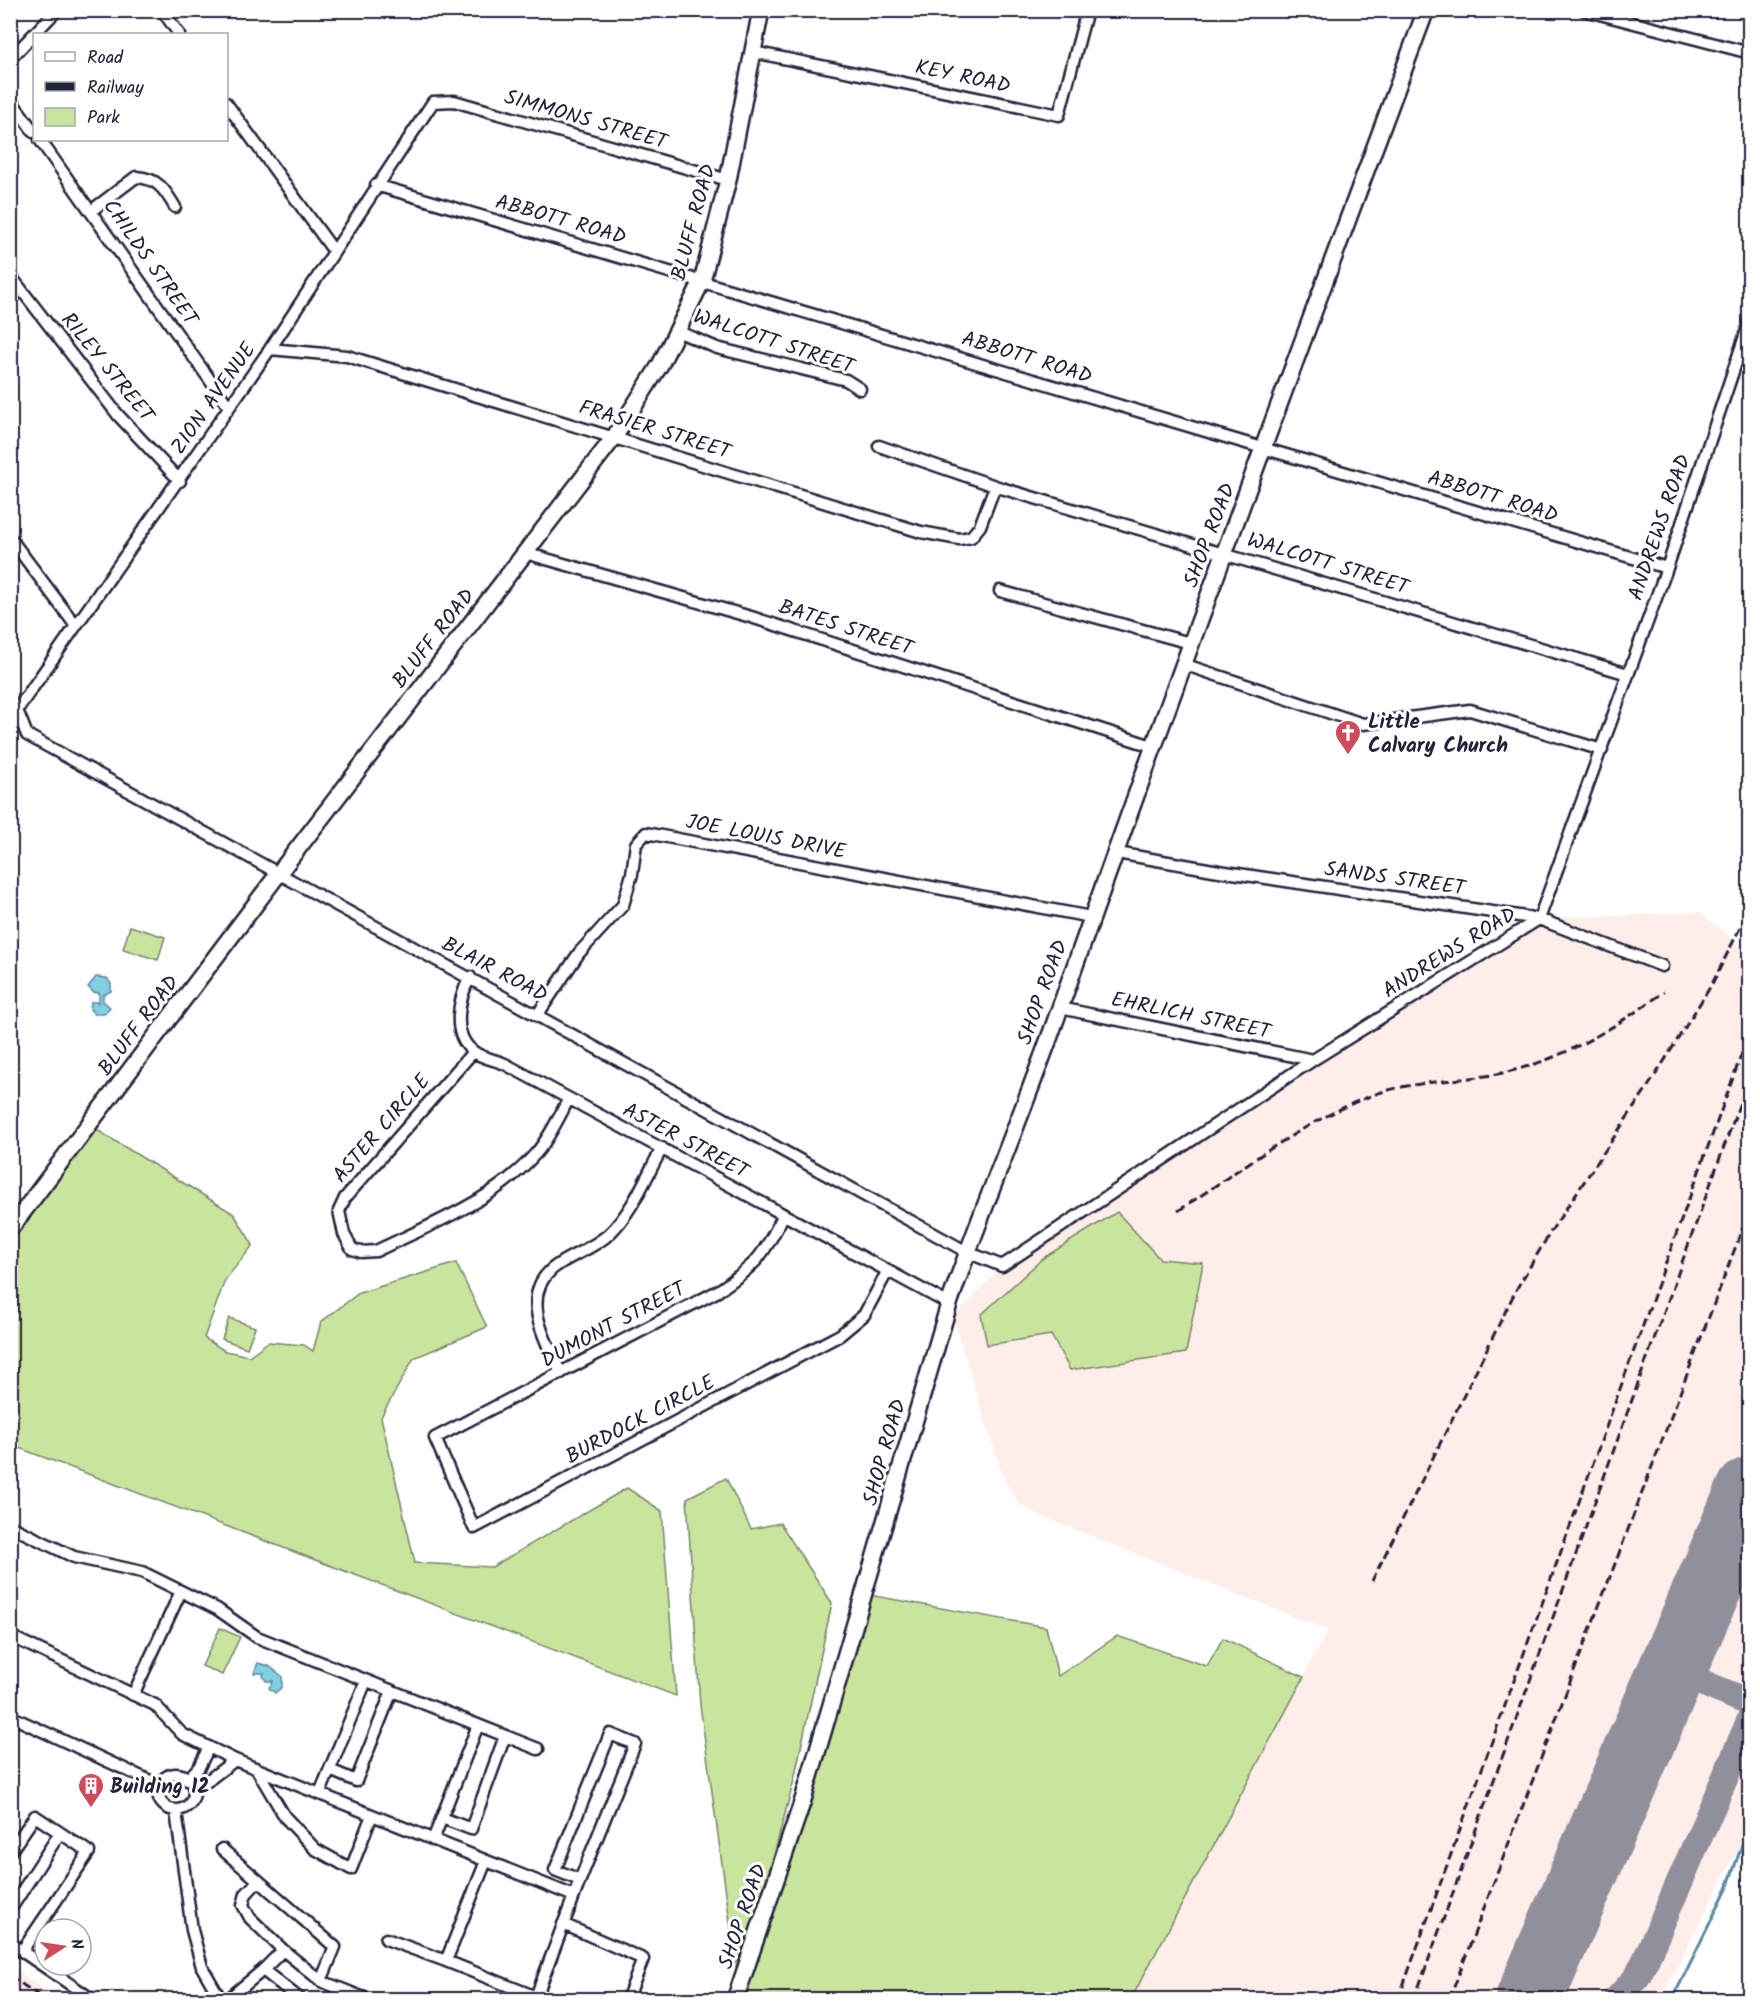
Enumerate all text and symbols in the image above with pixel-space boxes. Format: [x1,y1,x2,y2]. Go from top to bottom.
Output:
legend [33,33,228,141]
text: Road [87,44,124,73]
street label: KEY ROAD [912,51,1013,104]
text: Railway [87,74,144,103]
street label: SIMMONS STREET [500,81,673,160]
text: Park [87,104,120,133]
street label: BLUFF ROAD [663,161,726,284]
street label: ABBOTT ROAD [491,186,630,255]
street label: CHILDS STREET [94,193,207,334]
street label: WALCOTT STREET [689,301,860,385]
street label: RILEY STREET [52,306,163,432]
street label: ABBOTT ROAD [957,323,1096,394]
street label: ZION AVENUE [163,335,266,462]
street label: FRASIER STREET [575,392,736,470]
street label: ANDREWS ROAD [1620,450,1701,605]
street label: ABBOTT ROAD [1423,462,1562,533]
street label: SHOP ROAD [1175,479,1245,593]
street label: WALCOTT STREET [1243,524,1414,605]
street label: BLUFF ROAD [384,582,484,696]
street label: BATES STREET [774,591,919,666]
place label: Little Calvary Church [1368,706,1508,763]
church icon: Little Calvary Church [1333,718,1363,756]
street label: JOE LOUIS DRIVE [683,806,849,869]
street label: SANDS STREET [1322,853,1469,906]
street label: ANDREWS ROAD [1376,899,1523,1008]
street label: BLAIR ROAD [435,928,553,1012]
street label: SHOP ROAD [1009,935,1078,1050]
street label: BLUFF ROAD [90,968,188,1083]
street label: EHRLICH STREET [1108,983,1275,1050]
street label: ASTER CIRCLE [325,1066,440,1191]
street label: ASTER STREET [616,1094,756,1189]
street label: DUMONT STREET [535,1272,694,1377]
street label: BURDOCK CIRCLE [560,1367,722,1474]
street label: SHOP ROAD [855,1395,916,1510]
building icon: Building 12 [76,1771,106,1809]
place label: Building 12 [110,1771,210,1804]
street label: SHOP ROAD [710,1859,777,1974]
north arrow [33,1917,93,1977]
text: N [63,1937,89,1952]

